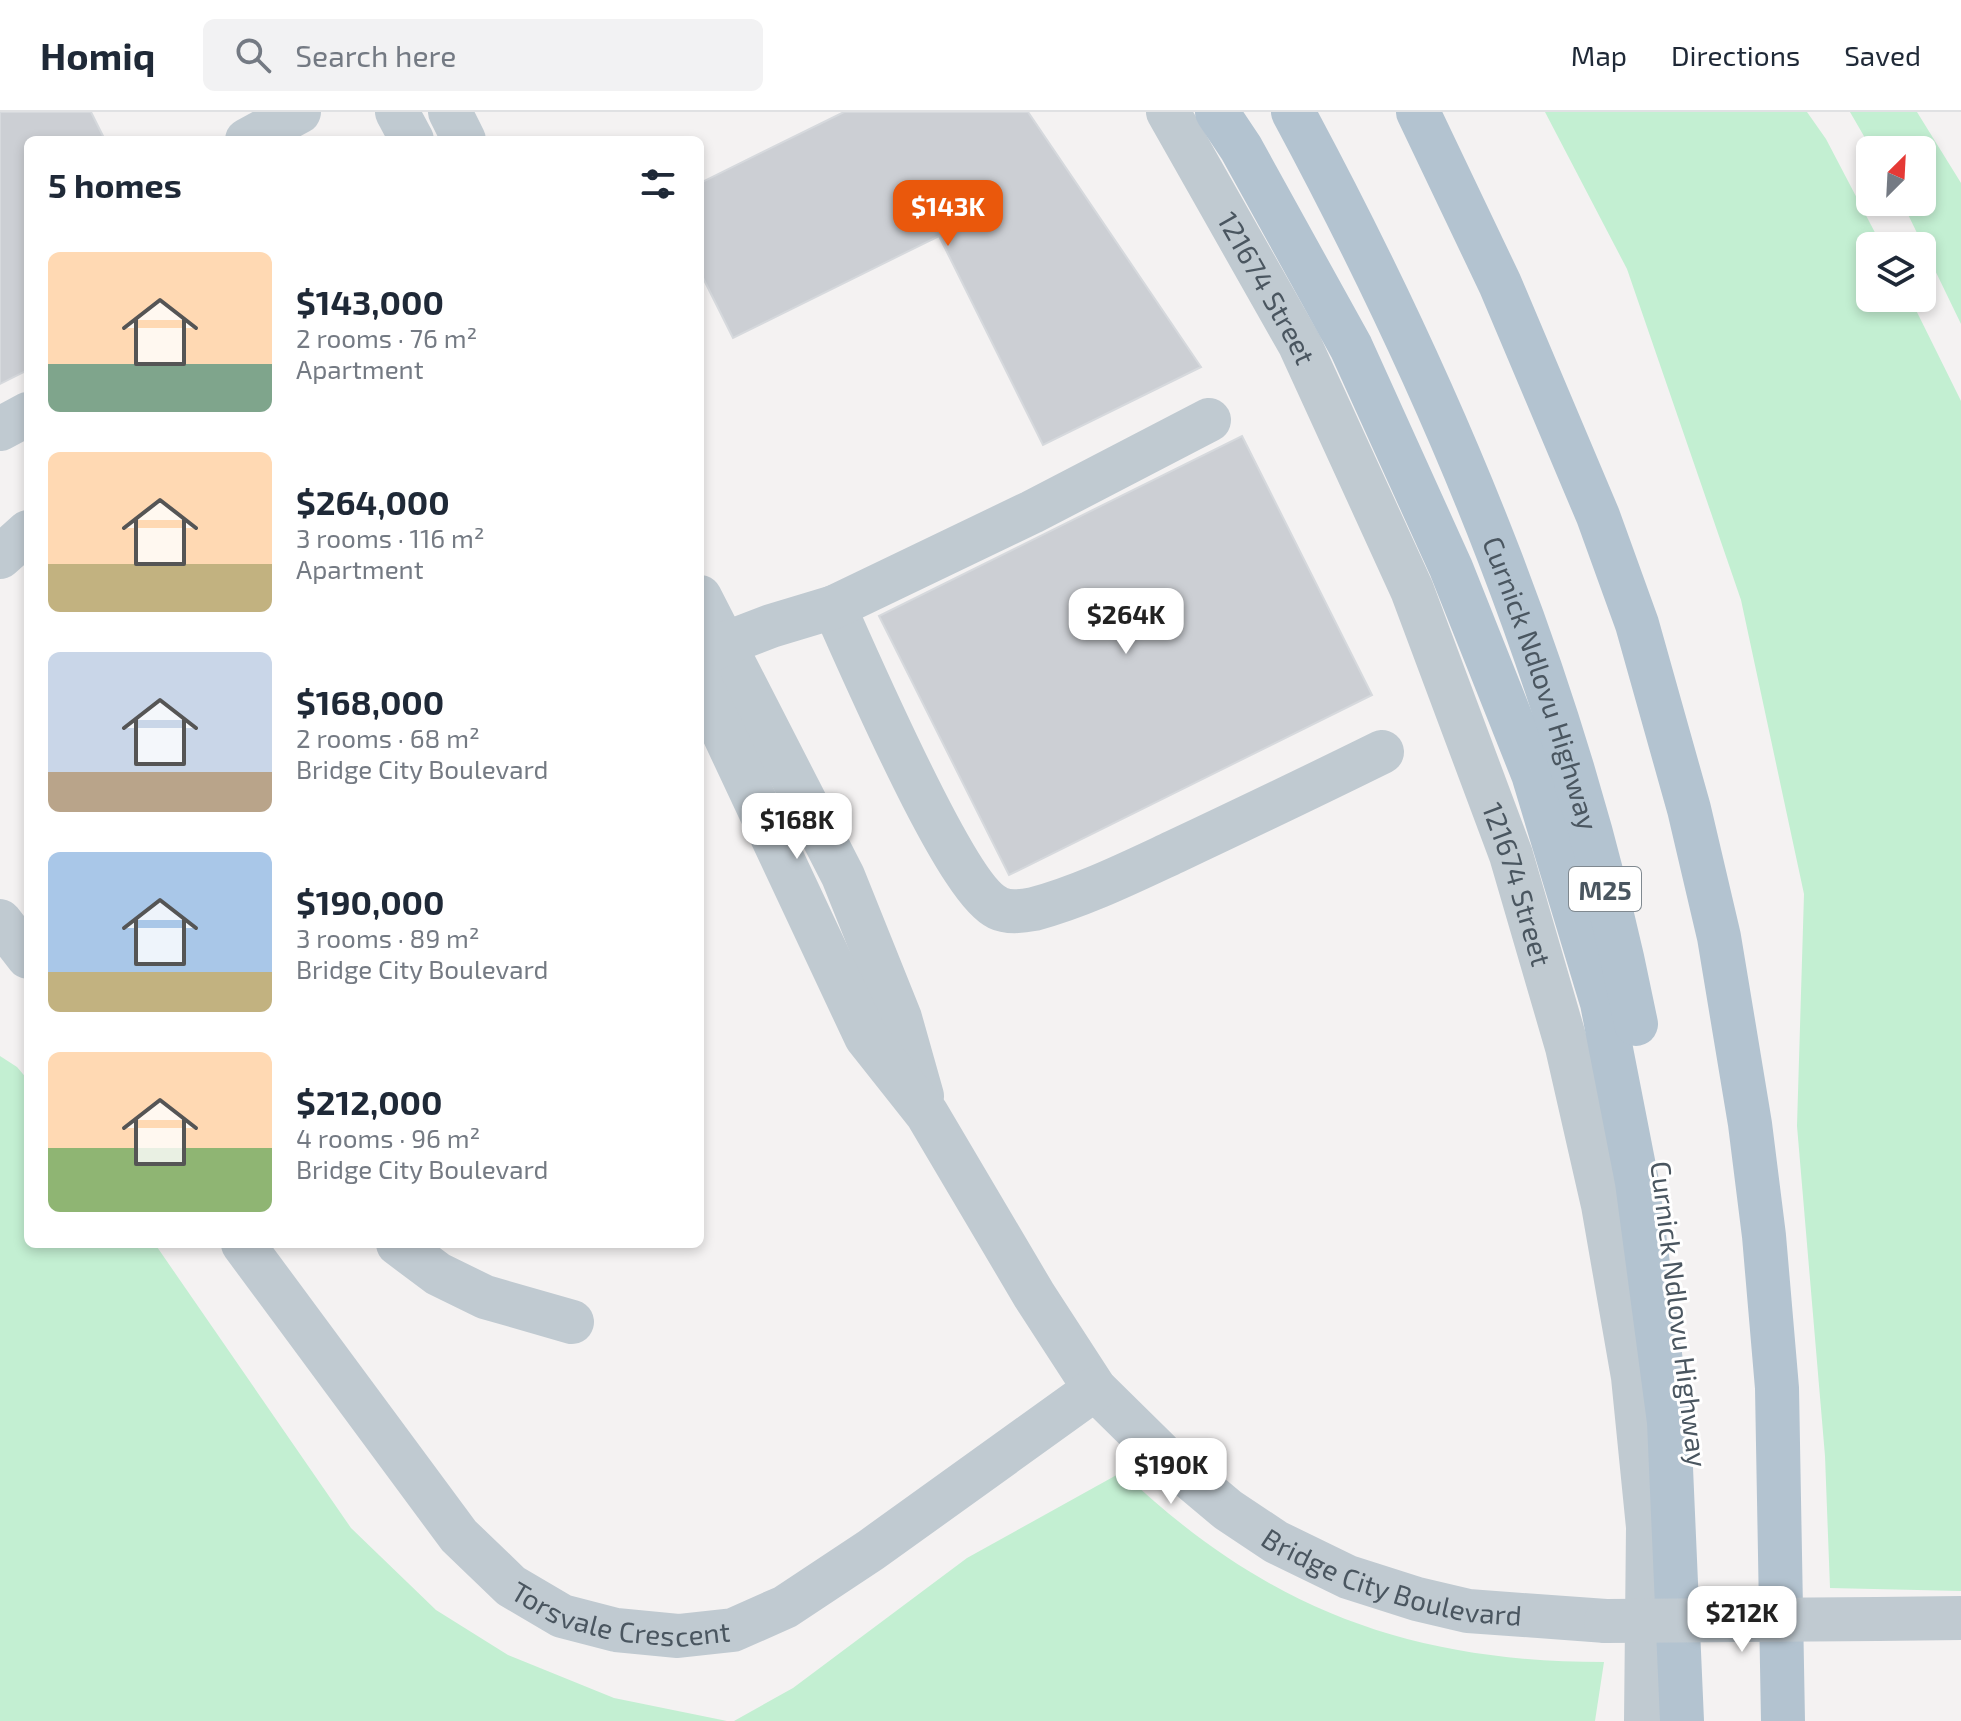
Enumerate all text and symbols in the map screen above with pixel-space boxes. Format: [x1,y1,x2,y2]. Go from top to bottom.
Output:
search box [203,19,763,91]
text: Homiq [40,32,155,78]
icon: search [231,33,275,77]
text: Search here [295,37,456,73]
text: Map [1571,38,1627,72]
text: Directions [1671,38,1800,72]
text: Saved [1844,38,1921,72]
north arrow [1856,136,1936,216]
map controls [1856,136,1936,312]
icon: filters [636,162,680,206]
text: 5 homes [48,164,182,205]
pin: $143K [892,180,1004,248]
text: $143K [911,190,985,221]
street label: 121674 Street [1211,206,1323,369]
button: layers [1856,232,1936,312]
text: $143,000 [296,281,444,322]
icon: home [112,284,208,380]
text: 2 rooms · 76 m² [296,322,477,353]
text: Apartment [296,353,424,384]
text: $264,000 [296,481,450,522]
icon: home [112,484,208,580]
text: 3 rooms · 116 m² [296,522,485,553]
street label: Curnick Ndlovu Highway [1476,531,1606,834]
text: Apartment [296,553,424,584]
pin: $264K [1070,588,1182,656]
text: $264K [1087,598,1165,629]
text: $168,000 [296,681,444,722]
icon: home [112,684,208,780]
text: 2 rooms · 68 m² [296,722,480,753]
text: Bridge City Boulevard [296,753,549,784]
pin: $168K [741,793,853,861]
street label: 121674 Street [1476,798,1559,970]
text: $168K [760,803,834,834]
road number: M25 [1569,867,1641,911]
text: $190,000 [296,881,445,922]
icon: home [112,884,208,980]
text: 3 rooms · 89 m² [296,922,480,953]
text: Bridge City Boulevard [296,953,549,984]
text: $212,000 [296,1081,443,1122]
icon: home [112,1084,208,1180]
text: 4 rooms · 96 m² [296,1122,480,1153]
text: Bridge City Boulevard [296,1153,549,1184]
street label: Curnick Ndlovu Highway [1644,1159,1716,1469]
pin: $190K [1115,1438,1227,1506]
text: $190K [1134,1448,1208,1479]
street label: Bridge City Boulevard [1256,1521,1523,1632]
street label: Torsvale Crescent [506,1573,732,1653]
pin: $212K [1686,1586,1798,1654]
text: $212K [1705,1596,1779,1627]

